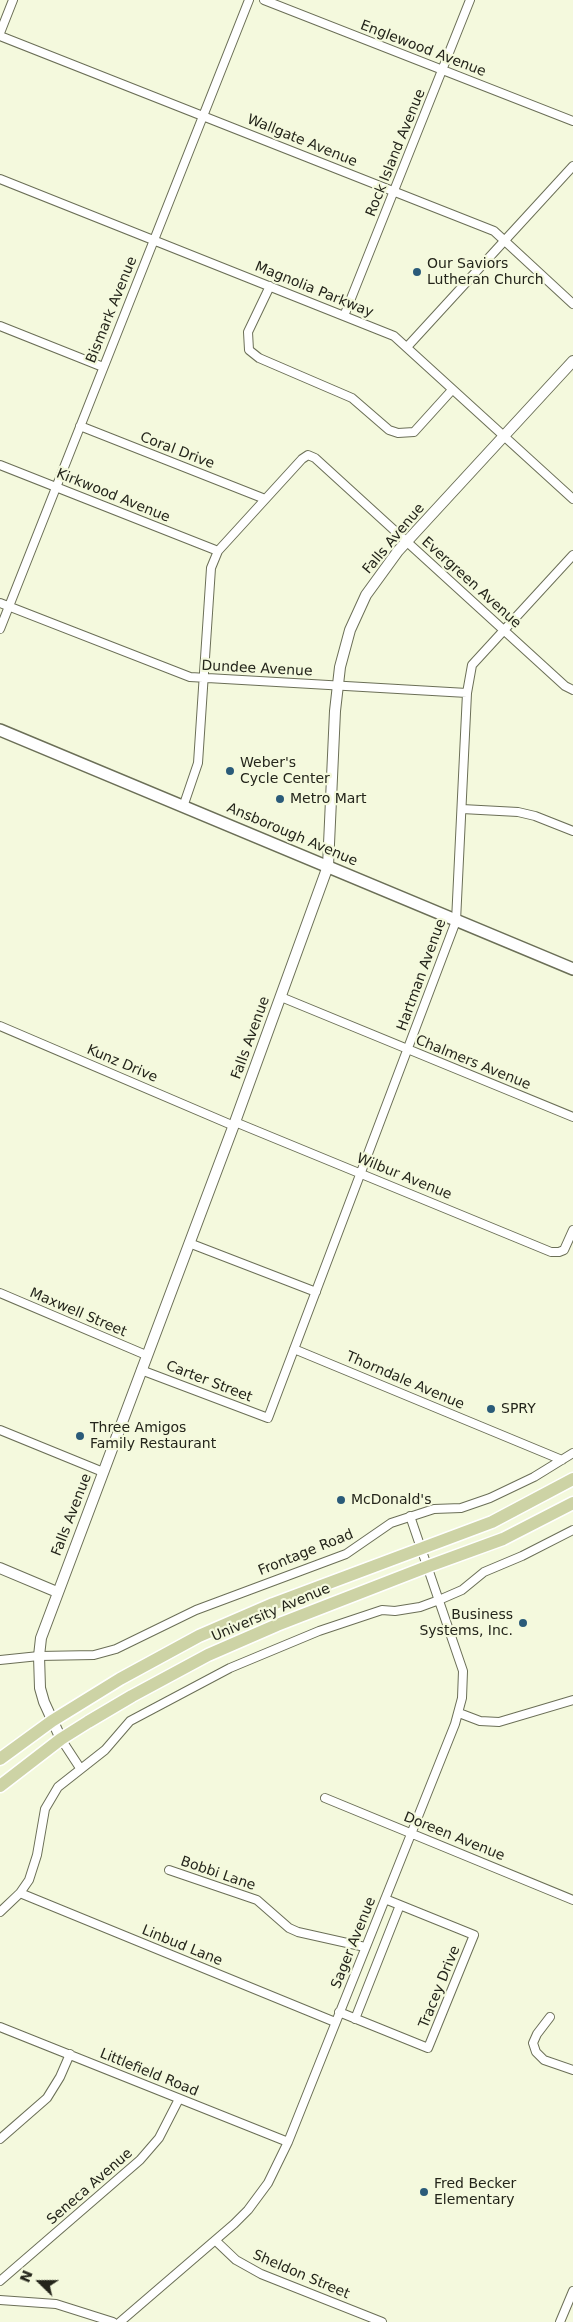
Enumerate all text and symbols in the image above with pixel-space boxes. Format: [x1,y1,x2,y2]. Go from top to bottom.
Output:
street label: Englewood Avenue [358,17,488,81]
street label: Rock Island Avenue [363,87,429,219]
street label: Wallgate Avenue [244,111,360,171]
street label: Bismark Avenue [83,254,141,366]
place label: Our Saviors Lutheran Church [427,256,544,288]
street label: Magnolia Parkway [252,259,376,321]
marker: Our Saviors Lutheran Church [411,266,423,278]
street label: Coral Drive [137,429,217,473]
street label: Kirkwood Avenue [54,466,172,526]
street label: Falls Avenue [360,500,428,578]
street label: Evergreen Avenue [418,534,524,632]
street label: Dundee Avenue [201,658,313,680]
place label: Weber's Cycle Center [240,755,330,788]
marker: Weber's Cycle Center [224,765,236,777]
place label: Metro Mart [290,791,367,807]
marker: Metro Mart [274,793,286,805]
street label: Ansborough Avenue [224,800,360,870]
street label: Hartman Avenue [394,917,450,1033]
street label: Falls Avenue [228,994,274,1082]
street label: Chalmers Avenue [413,1032,533,1094]
street label: Kunz Drive [84,1042,160,1086]
street label: Wilbur Avenue [354,1150,454,1204]
street label: Maxwell Street [27,1285,129,1341]
street label: Thorndale Avenue [343,1348,467,1414]
street label: Carter Street [164,1358,254,1406]
place label: SPRY [501,1401,536,1417]
marker: SPRY [485,1403,497,1415]
place label: Three Amigos Family Restaurant [90,1420,216,1452]
marker: Three Amigos Family Restaurant [74,1430,86,1442]
street label: Falls Avenue [49,1471,95,1559]
place label: McDonald's [351,1492,431,1508]
marker: McDonald's [335,1494,347,1506]
street label: Frontage Road [256,1526,356,1580]
street label: University Avenue [209,1580,333,1646]
place label: Business Systems, Inc. [419,1607,513,1640]
marker: Business Systems, Inc. [517,1617,529,1629]
street label: Doreen Avenue [401,1809,507,1865]
street label: Bobbi Lane [178,1853,258,1895]
street label: Sager Avenue [328,1895,380,1991]
street label: Linbud Lane [139,1922,225,1970]
street label: Tracey Drive [416,1943,464,2031]
street label: Littlefield Road [97,2046,201,2100]
street label: Seneca Avenue [44,2145,136,2229]
place label: Fred Becker Elementary [434,2176,516,2208]
marker: Fred Becker Elementary [418,2186,430,2198]
street label: Sheldon Street [250,2247,352,2303]
north arrow [15,2257,65,2307]
text: N [16,2268,36,2285]

